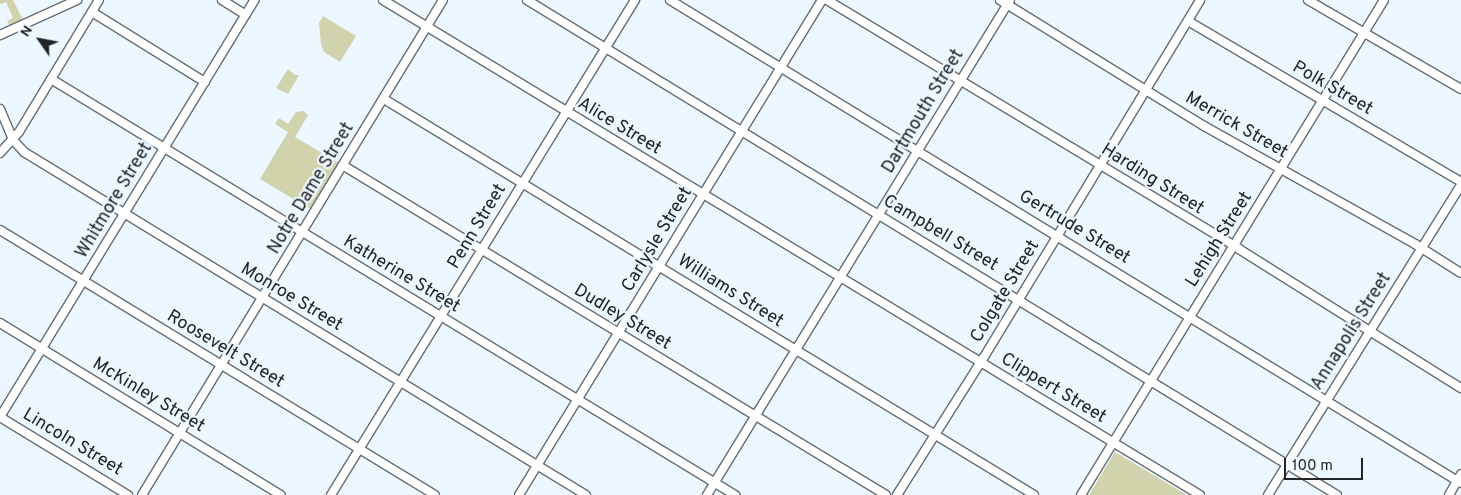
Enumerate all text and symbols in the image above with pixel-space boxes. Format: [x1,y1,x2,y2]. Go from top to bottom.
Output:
north arrow [15,15,65,65]
text: N [17,23,37,40]
street label: Dartmouth Street [878,46,970,178]
street label: Polk Street [1288,57,1376,121]
street label: Merrick Street [1181,88,1291,164]
street label: Alice Street [573,94,665,160]
street label: Notre Dame Street [264,119,360,259]
street label: Whitmore Street [72,139,158,263]
street label: Harding Street [1097,140,1207,220]
street label: Penn Street [444,180,512,274]
street label: Carlysle Street [618,184,698,296]
street label: Gertrude Street [1014,186,1134,270]
street label: Lehigh Street [1182,188,1258,292]
street label: Campbell Street [879,191,1001,277]
street label: Katherine Street [338,232,464,318]
street label: Colgate Street [967,237,1045,347]
street label: Williams Street [673,251,787,333]
street label: Monroe Street [236,259,346,337]
street label: Annapolis Street [1307,269,1397,395]
street label: Dudley Street [569,280,675,356]
street label: Roosevelt Street [162,306,288,394]
street label: Clippert Street [996,349,1110,429]
street label: McKinley Street [88,354,208,438]
street label: Lincoln Street [18,405,126,481]
scale bar [1286,448,1365,480]
text: 100 m [1292,457,1333,476]

